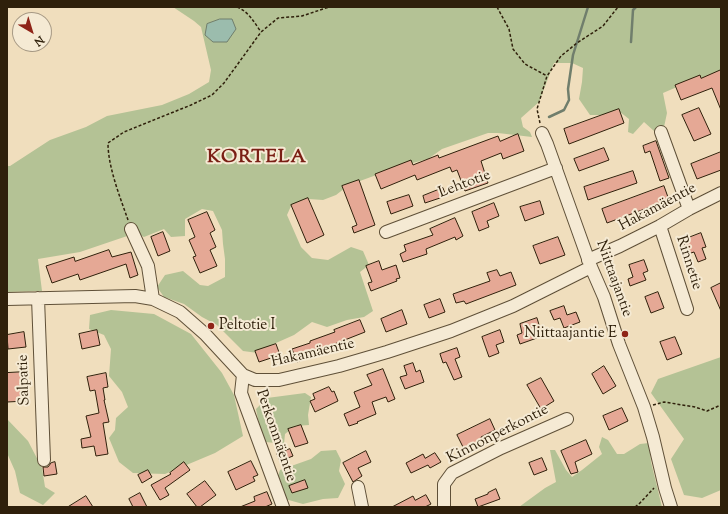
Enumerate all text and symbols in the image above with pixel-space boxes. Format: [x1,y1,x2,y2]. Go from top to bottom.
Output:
north arrow [12,12,52,52]
text: N [30,32,47,50]
district label: KORTELA [207,148,307,170]
street label: Lehtotie [436,167,494,203]
street label: Hakamäentie [616,180,700,236]
street label: Rinnetie [671,234,705,292]
street label: Niittaajantie [591,238,635,320]
place label: Peltotie I [219,317,275,335]
marker: Peltotie I [206,321,216,331]
place label: Niittaajantie E [524,325,617,343]
marker: Niittaajantie E [620,329,630,339]
street label: Hakamäentie [270,336,356,372]
street label: Salpatie [15,354,35,406]
street label: Perkonmäentie [251,387,299,485]
street label: Kinnonperkontie [444,402,552,468]

